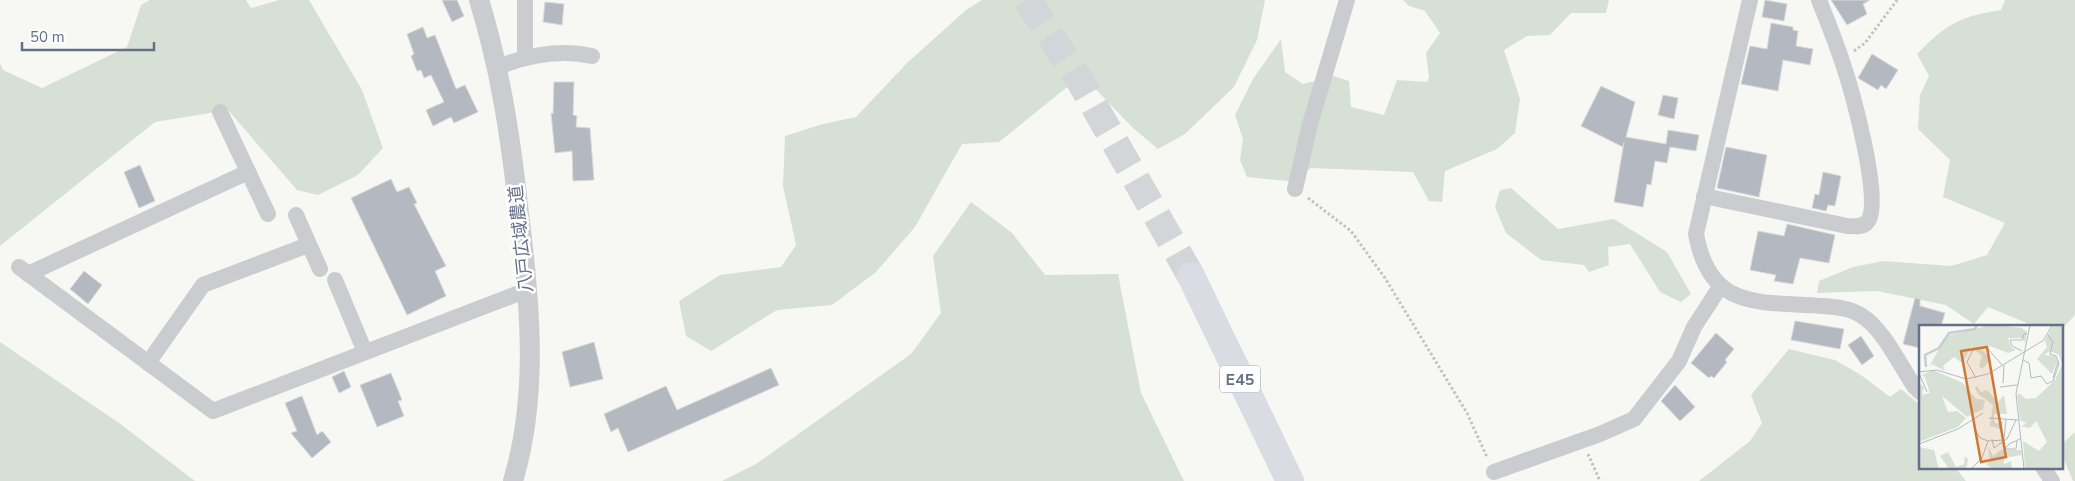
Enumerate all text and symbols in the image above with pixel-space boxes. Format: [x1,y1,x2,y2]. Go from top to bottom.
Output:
scale bar [22,20,155,52]
text: 50 m [30,27,65,47]
street label: 八戸広域農道 [503,184,539,294]
inset map [1919,325,2062,468]
road number: E45 [1220,366,1260,392]

